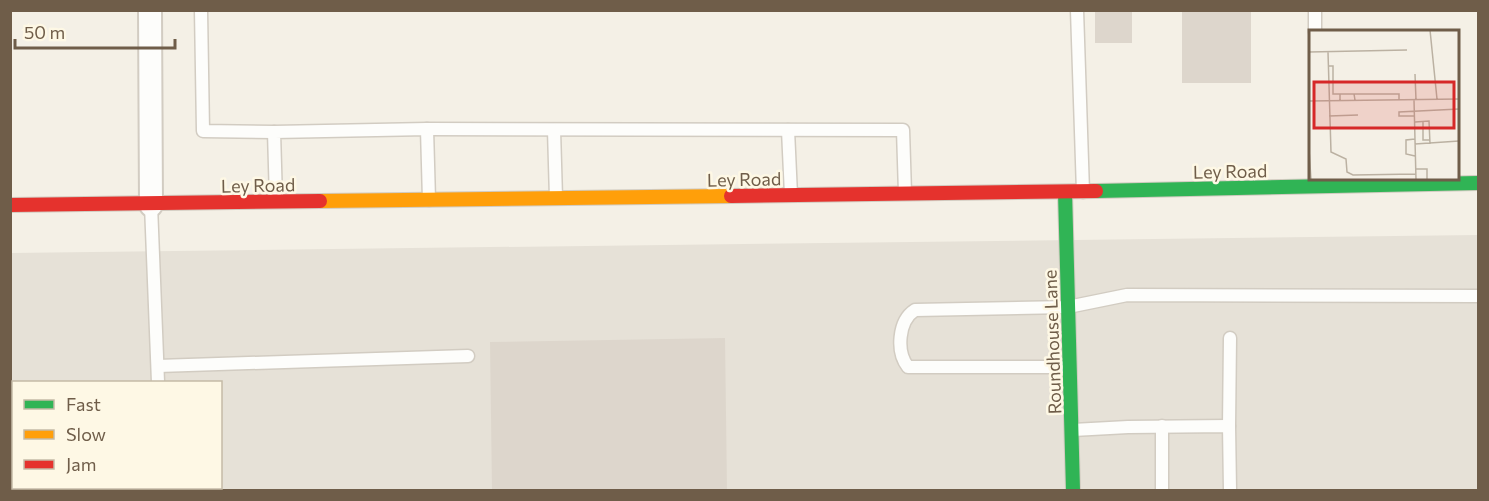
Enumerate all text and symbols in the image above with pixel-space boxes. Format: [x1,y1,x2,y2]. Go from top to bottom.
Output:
scale bar [15,12,176,50]
text: 50 m [24,21,65,43]
inset map [1309,30,1459,180]
street label: Ley Road [1193,159,1267,183]
street label: Ley Road [707,167,781,191]
street label: Ley Road [221,173,295,197]
street label: Roundhouse Lane [1038,269,1066,415]
legend [12,381,222,489]
text: Fast [66,393,101,415]
text: Slow [66,423,106,445]
text: Jam [66,453,96,475]

